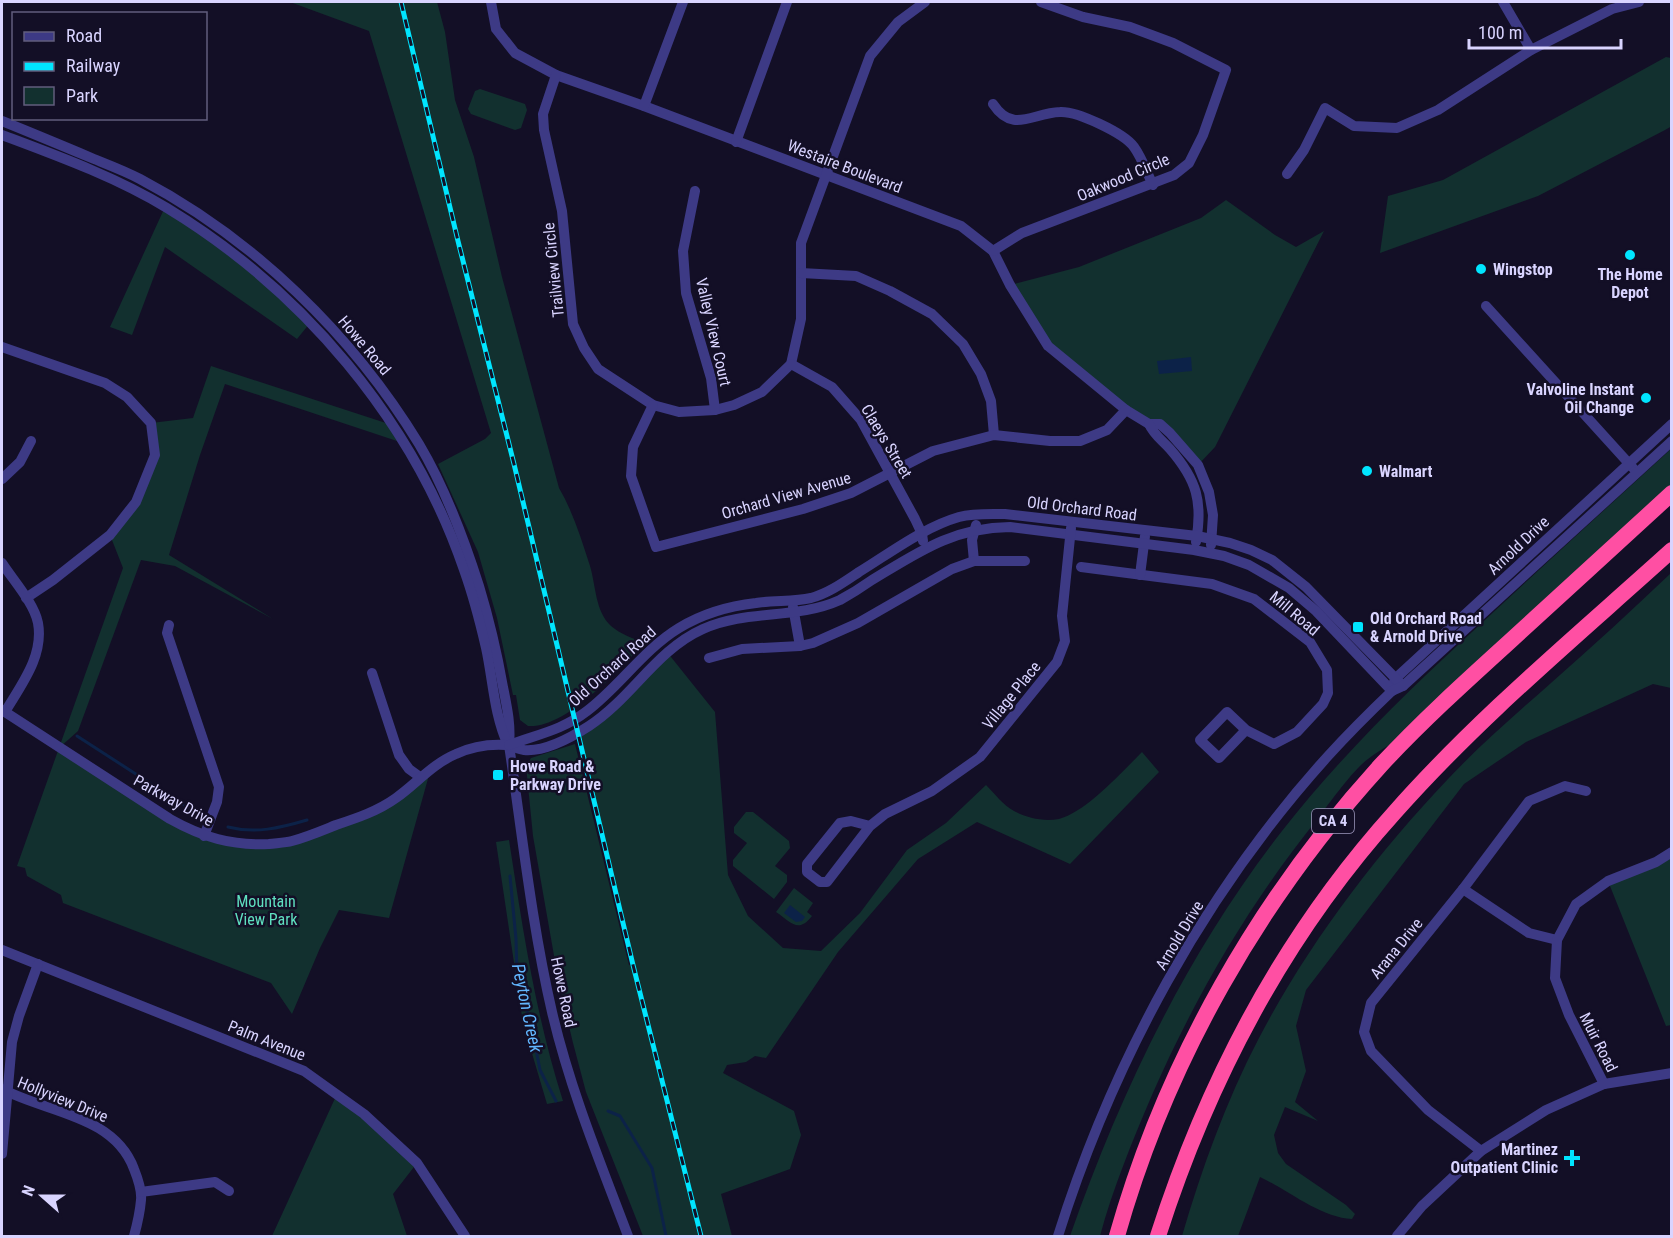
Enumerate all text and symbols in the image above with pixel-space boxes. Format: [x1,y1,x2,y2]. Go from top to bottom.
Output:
legend [12,12,207,120]
scale bar [1469,12,1620,50]
text: 100 m [1478,22,1522,43]
text: Road [66,25,102,46]
text: Railway [66,55,121,76]
text: Park [66,85,98,106]
street label: Westaire Boulevard [785,136,905,197]
street label: Oakwood Circle [1074,149,1172,205]
street label: Trailview Circle [539,221,568,318]
marker: The Home Depot [1623,248,1637,262]
place label: Wingstop [1493,260,1553,279]
marker: Wingstop [1474,262,1488,276]
place label: The Home Depot [1597,265,1663,302]
street label: Valley View Court [692,276,735,388]
street label: Howe Road [334,312,395,379]
place label: Valvoline Instant Oil Change [1527,380,1634,417]
marker: Valvoline Instant Oil Change [1639,391,1653,405]
street label: Claeys Street [857,401,916,482]
place label: Walmart [1379,462,1432,481]
marker: Walmart [1360,464,1374,478]
street label: Orchard View Avenue [719,468,853,523]
street label: Old Orchard Road [1026,492,1138,525]
street label: Arnold Drive [1484,512,1553,579]
street label: Mill Road [1266,587,1323,640]
place label: Old Orchard Road & Arnold Drive [1370,609,1482,646]
marker: Old Orchard Road & Arnold Drive [1351,620,1365,634]
street label: Old Orchard Road [565,622,660,710]
street label: Village Place [978,658,1045,733]
place label: Howe Road & Parkway Drive [510,757,601,794]
marker: Howe Road & Parkway Drive [491,768,505,782]
street label: Parkway Drive [130,771,217,830]
road number: CA 4 [1312,809,1354,833]
park label: Mountain View Park [235,892,298,929]
street label: Arnold Drive [1151,897,1207,973]
street label: Arana Drive [1366,914,1427,982]
street label: Howe Road [547,955,580,1029]
water label: Peyton Creek [508,961,547,1055]
street label: Muir Road [1576,1009,1622,1075]
street label: Palm Avenue [225,1016,308,1065]
street label: Hollyview Drive [15,1073,111,1126]
place label: Martinez Outpatient Clinic [1451,1140,1558,1177]
marker: Martinez Outpatient Clinic [1563,1149,1581,1167]
north arrow [12,1166,72,1226]
text: N [18,1183,39,1199]

